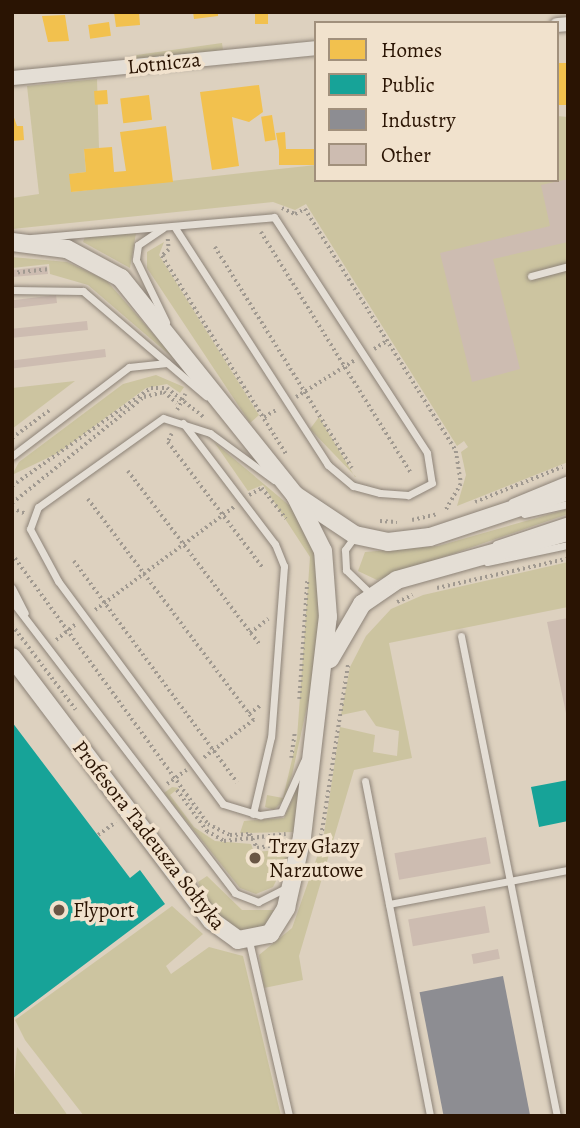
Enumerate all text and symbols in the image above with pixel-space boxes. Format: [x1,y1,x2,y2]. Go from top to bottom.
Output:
legend [314,21,559,182]
text: Homes [381,36,442,64]
street label: Lotnicza [126,47,202,79]
text: Public [381,71,435,99]
text: Industry [381,106,456,134]
text: Other [381,141,431,169]
street label: Profesora Tadeusza Sołtyka [67,735,231,935]
place label: Trzy Głazy Narzutowe [269,833,363,883]
marker: Trzy Głazy Narzutowe [247,850,263,866]
place label: Flyport [73,897,135,923]
marker: Flyport [51,902,67,918]

